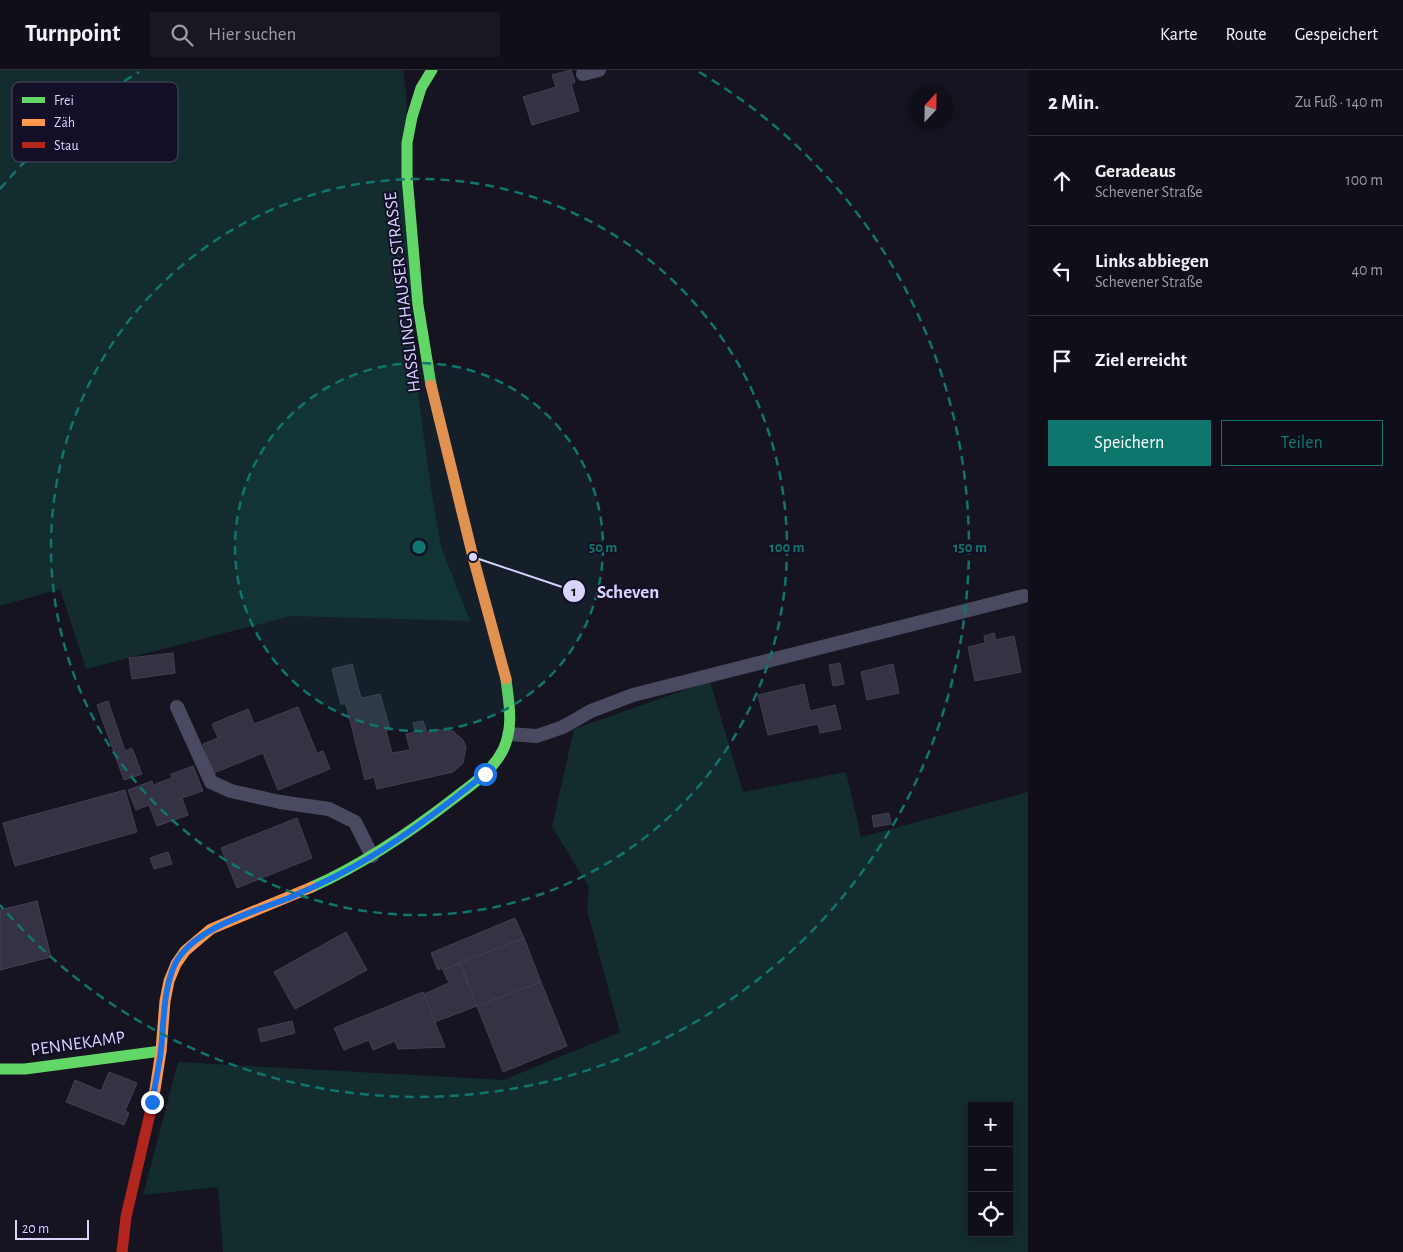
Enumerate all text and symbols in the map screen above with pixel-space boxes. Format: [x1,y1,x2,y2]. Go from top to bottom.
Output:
search box [150,12,500,57]
icon: search [168,21,196,49]
text: Turnpoint [25,22,120,46]
text: Hier suchen [208,25,296,44]
text: Karte [1160,26,1197,44]
text: Route [1225,26,1267,44]
text: Gespeichert [1295,26,1378,44]
legend [12,82,178,162]
north arrow [908,85,953,130]
text: 2 Min. [1048,92,1099,113]
text: Frei [54,94,74,108]
text: Zu Fuß · 140 m [1295,94,1383,110]
text: Zäh [54,116,75,130]
text: Stau [54,139,79,153]
text: Geradeaus [1095,162,1176,181]
icon: ahead [1048,167,1076,195]
text: 100 m [1345,172,1383,188]
text: Schevener Straße [1095,184,1203,200]
street label: HASSLINGHAUSER STRASSE [382,190,424,393]
text: Links abbiegen [1095,252,1209,271]
icon: left [1048,257,1076,285]
text: 40 m [1351,262,1383,278]
text: Schevener Straße [1095,274,1203,290]
icon: arrive [1048,347,1076,375]
text: Ziel erreicht [1095,351,1187,370]
button: Speichern [1048,420,1211,466]
button: Teilen [1221,420,1383,466]
centre of rings [410,538,428,556]
text: 50 m [589,540,617,555]
text: 100 m [769,540,805,555]
text: 150 m [953,540,987,555]
callout: Scheven [561,574,669,608]
text: Scheven [597,583,659,602]
text: 1 [571,584,577,599]
route start [474,763,497,786]
street label: PENNEKAMP [30,1028,126,1060]
route end [141,1091,164,1114]
map controls [968,1102,1013,1237]
button: + [968,1102,1013,1147]
button: − [968,1147,1013,1192]
button: locate [968,1192,1013,1237]
scale bar [15,1217,89,1240]
text: 20 m [22,1222,49,1236]

